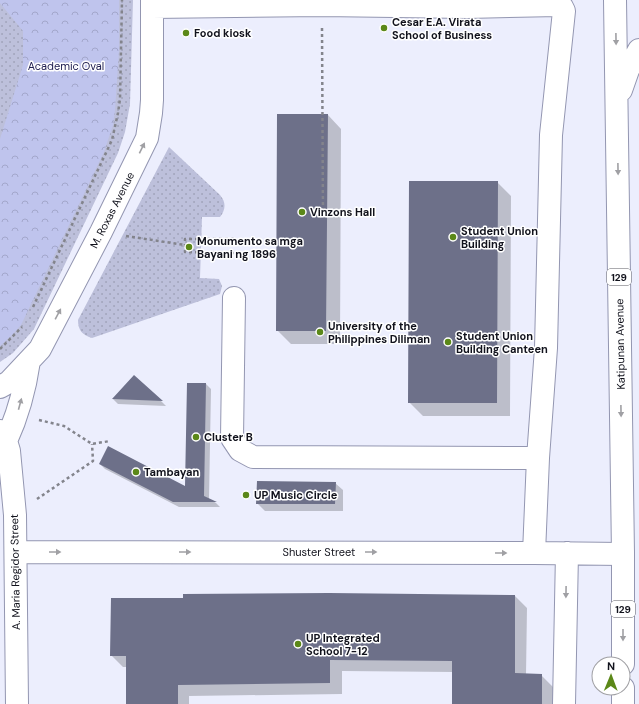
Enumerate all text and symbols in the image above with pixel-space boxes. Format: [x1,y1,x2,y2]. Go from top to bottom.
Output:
place label: Cesar E.A. Virata School of Business [392,15,492,42]
marker: Cesar E.A. Virata School of Business [379,23,389,33]
place label: Food kiosk [194,26,252,40]
marker: Food kiosk [181,28,191,38]
one-way arrow [613,33,619,46]
park label: Academic Oval [28,59,104,73]
one-way arrow [139,143,145,154]
one-way arrow [615,163,621,176]
street label: M. Roxas Avenue [87,169,137,251]
place label: Vinzons Hall [310,205,375,219]
marker: Vinzons Hall [297,207,307,217]
place label: Student Union Building [461,224,538,251]
marker: Student Union Building [448,232,458,242]
place label: Monumento sa mga Bayani ng 1896 [197,234,303,261]
marker: Monumento sa mga Bayani ng 1896 [184,242,194,252]
road number: 129 [607,269,631,285]
street label: Katipunan Avenue [612,298,628,390]
one-way arrow [55,309,61,320]
place label: University of the Philippines Diliman [328,319,430,346]
marker: University of the Philippines Diliman [315,327,325,337]
place label: Student Union Building Canteen [456,329,548,356]
marker: Student Union Building Canteen [443,337,453,347]
one-way arrow [17,398,23,410]
one-way arrow [618,405,624,418]
place label: Cluster B [204,430,253,444]
marker: Cluster B [191,432,201,442]
place label: Tambayan [144,465,200,479]
marker: Tambayan [131,467,141,477]
place label: UP Music Circle [254,488,338,502]
marker: UP Music Circle [241,490,251,500]
street label: A. Maria Regidor Street [7,514,23,630]
street label: Shuster Street [283,545,355,559]
one-way arrow [49,549,62,555]
one-way arrow [179,549,192,555]
one-way arrow [365,549,378,555]
one-way arrow [495,550,508,556]
one-way arrow [563,586,569,599]
road number: 129 [611,601,635,617]
one-way arrow [620,629,626,642]
place label: UP Integrated School 7-12 [306,631,380,658]
marker: UP Integrated School 7-12 [293,639,303,649]
north arrow [591,656,631,696]
text: N [607,659,615,673]

